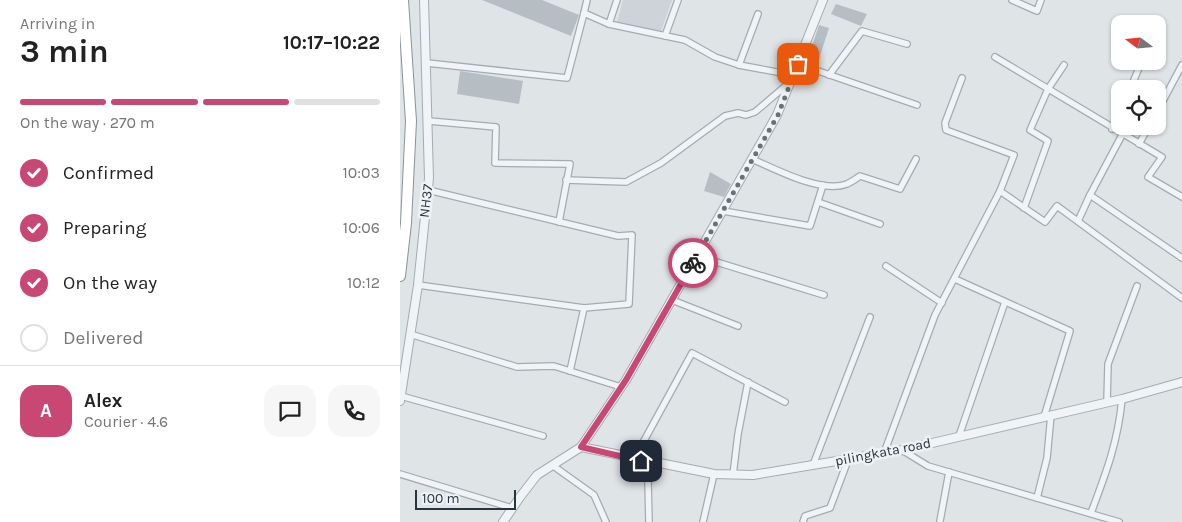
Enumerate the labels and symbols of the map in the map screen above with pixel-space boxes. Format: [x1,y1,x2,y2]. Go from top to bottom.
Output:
north arrow [1111,15,1166,70]
pin [777,43,819,85]
street label: NH37 [416,183,437,219]
courier [668,238,718,288]
street label: pilingkata road [834,434,932,470]
pin [620,440,662,482]
scale bar [415,487,516,510]

